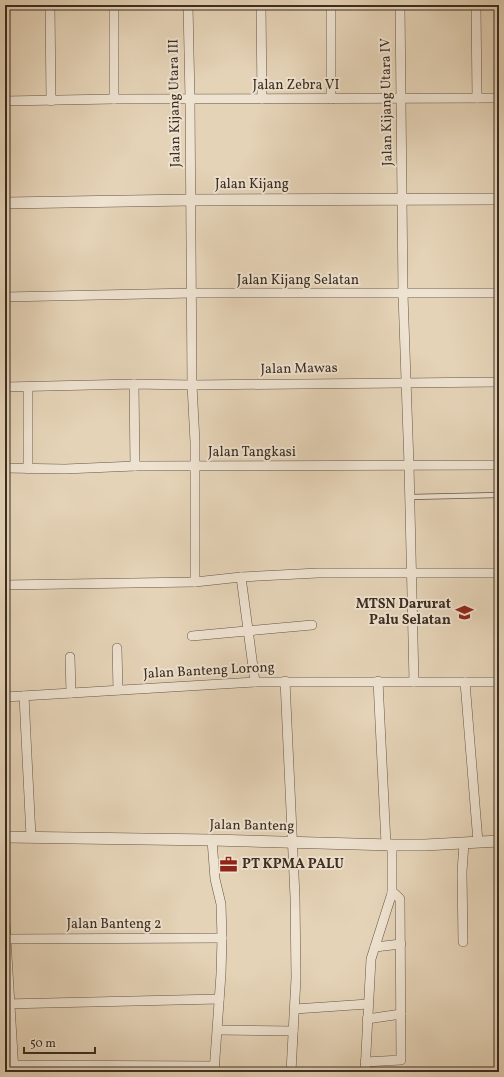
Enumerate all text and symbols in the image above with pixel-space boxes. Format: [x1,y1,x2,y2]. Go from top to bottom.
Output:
street label: Jalan Kijang Utara IV [376,37,398,166]
street label: Jalan Kijang Utara III [164,39,186,167]
street label: Jalan Zebra VI [253,76,339,95]
street label: Jalan Kijang [215,175,289,194]
street label: Jalan Kijang Selatan [237,271,359,290]
street label: Jalan Mawas [260,359,338,379]
street label: Jalan Tangkasi [208,443,296,462]
place label: MTSN Darurat Palu Selatan [356,595,451,630]
school or university icon: MTSN Darurat Palu Selatan [454,602,474,622]
street label: Jalan Banteng Lorong [143,658,275,684]
street label: Jalan Banteng [209,816,295,836]
office icon: PT KPMA PALU [219,854,239,874]
place label: PT KPMA PALU [242,855,344,874]
street label: Jalan Banteng 2 [66,915,162,934]
scale bar [24,1029,95,1055]
text: 50 m [30,1036,56,1052]

